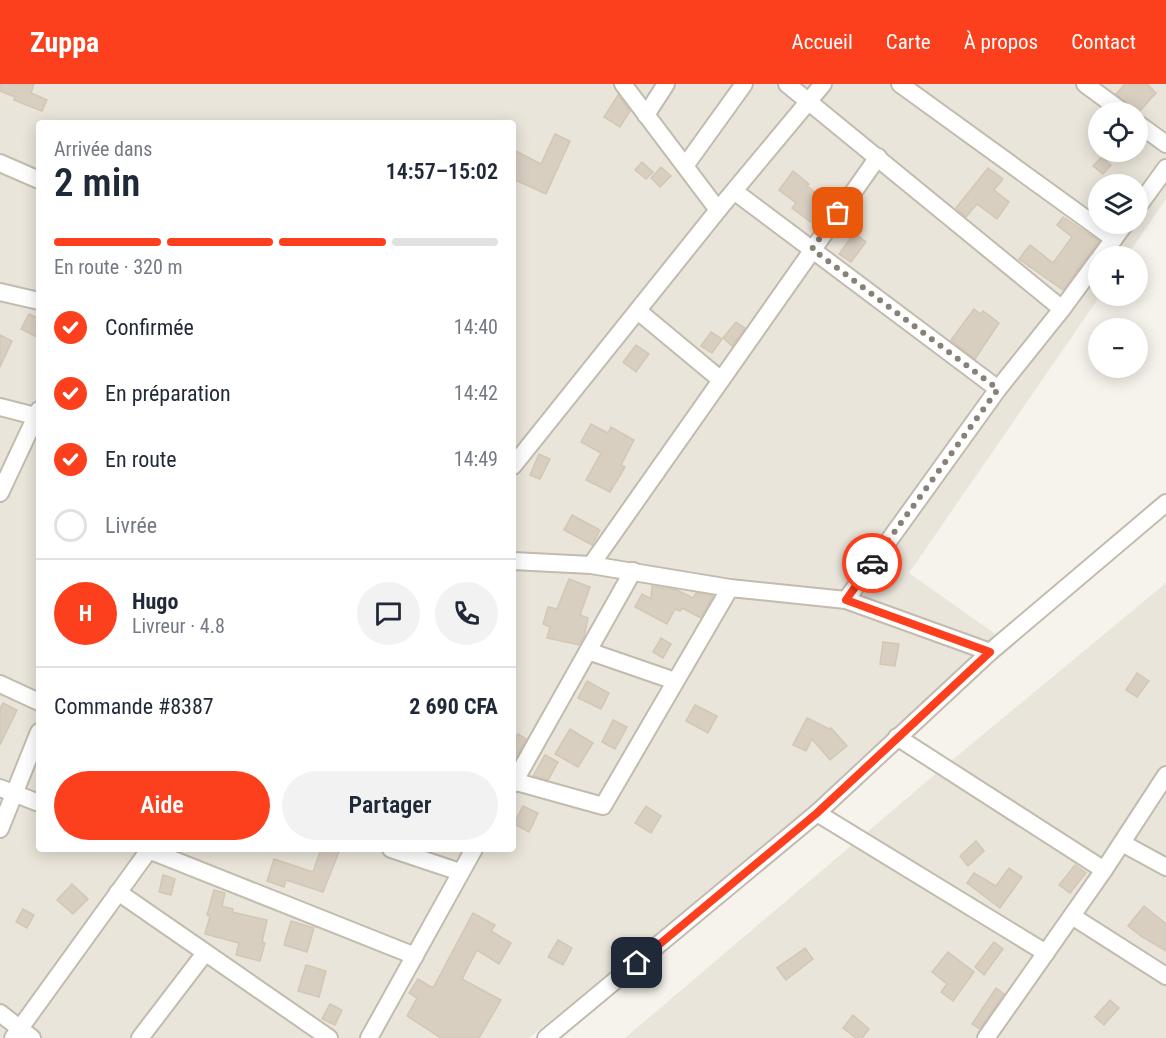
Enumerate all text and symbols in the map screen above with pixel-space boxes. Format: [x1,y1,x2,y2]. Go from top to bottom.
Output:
text: Zuppa [30,26,99,59]
text: Accueil [792,30,853,54]
text: Carte [886,30,931,54]
text: À propos [964,30,1038,54]
text: Contact [1071,30,1136,54]
map controls [1088,102,1148,378]
button: locate [1088,102,1148,162]
text: Arrivée dans [54,137,152,161]
text: 14:57–15:02 [386,159,498,184]
text: 2 min [54,160,140,206]
button: layers [1088,174,1148,234]
pin [812,187,863,238]
icon: bag [821,196,854,229]
button: + [1088,246,1148,306]
text: En route · 320 m [54,255,182,279]
icon: check [54,311,87,344]
text: Confirmée [105,315,194,340]
text: 14:40 [454,315,498,339]
button: − [1088,318,1148,378]
icon: check [54,377,87,410]
text: En préparation [105,381,231,406]
text: 14:42 [454,381,498,405]
icon: check [54,443,87,476]
text: En route [105,447,177,472]
text: 14:49 [454,447,498,471]
text: Livrée [105,513,157,538]
courier [842,533,902,593]
icon: car [856,547,889,580]
button: chat [357,582,420,645]
button: phone [435,582,498,645]
text: Hugo [132,589,178,614]
text: H [79,601,92,626]
text: Livreur · 4.8 [132,614,225,638]
text: Commande #8387 [54,694,214,719]
text: 2 690 CFA [409,694,498,719]
button: Aide [54,771,270,840]
button: Partager [282,771,498,840]
pin [611,937,662,988]
icon: home [620,946,653,979]

